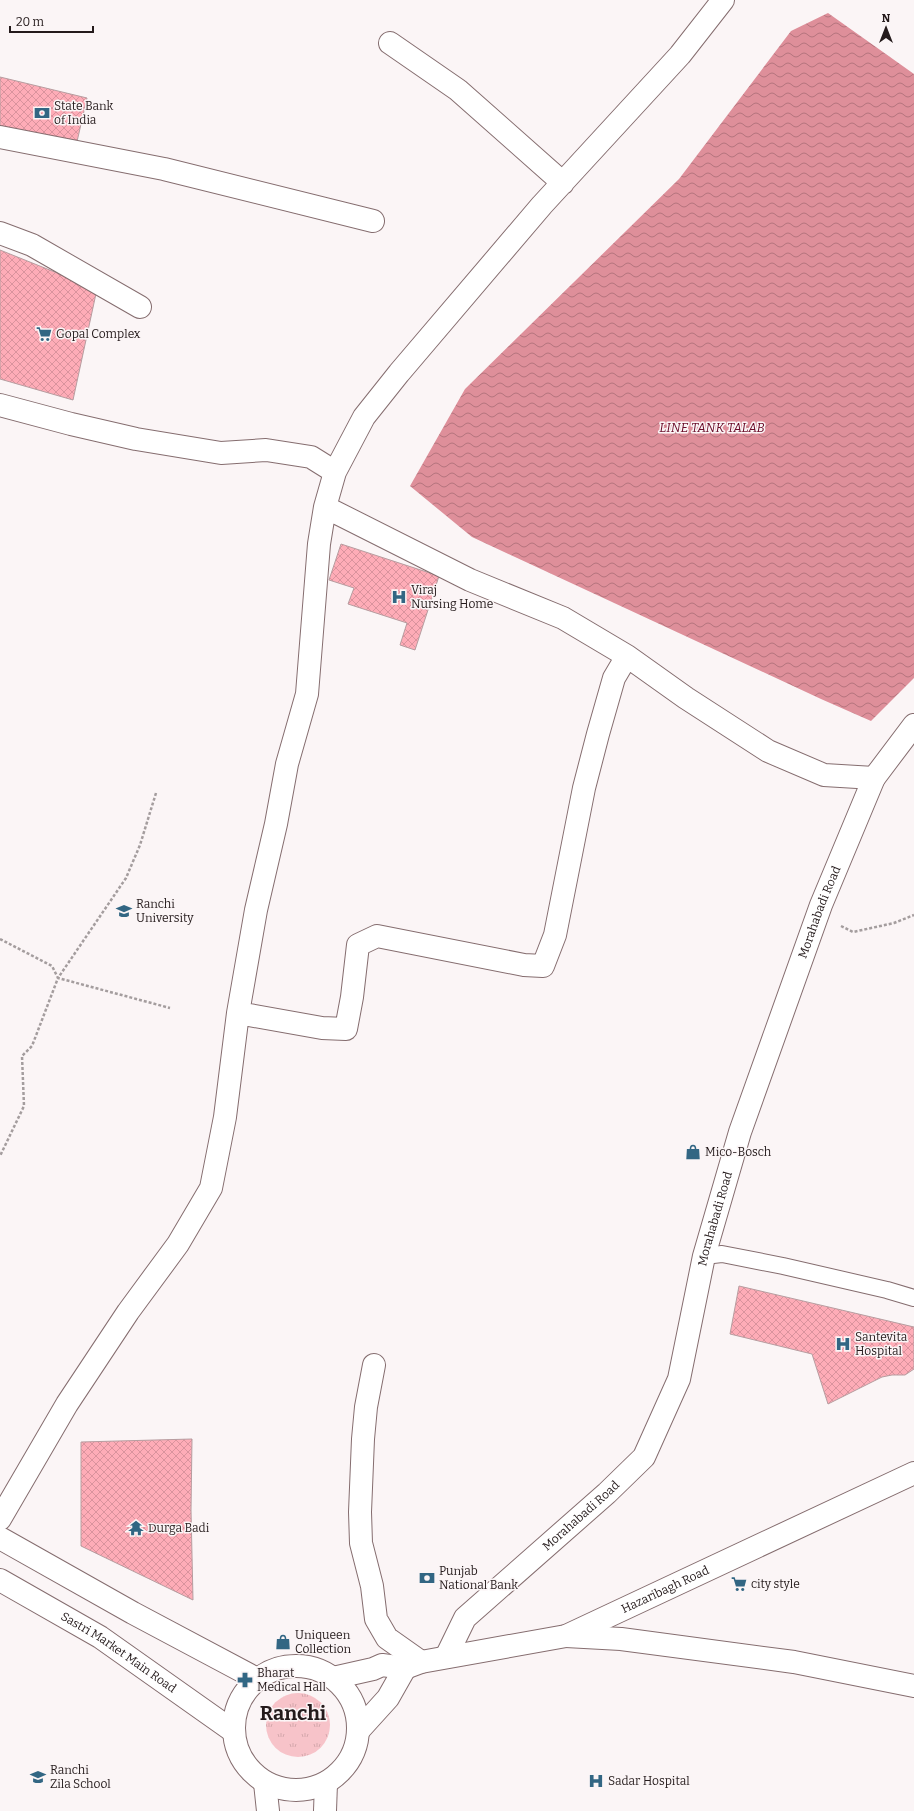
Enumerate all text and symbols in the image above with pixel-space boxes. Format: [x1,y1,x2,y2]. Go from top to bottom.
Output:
scale bar [10,8,93,34]
north arrow [866,8,906,48]
text: N [882,12,891,25]
text: 20 m [16,15,45,29]
place label: State Bank of India [54,99,114,127]
bank icon: State Bank of India [33,104,51,122]
supermarket icon: Gopal Complex [35,325,53,343]
place label: Gopal Complex [56,327,141,341]
water label: LINE TANK TALAB [659,420,765,435]
place label: Viraj Nursing Home [411,583,493,611]
hospital icon: Viraj Nursing Home [390,588,408,606]
street label: Morahabadi Road [795,864,843,960]
place label: Ranchi University [136,897,194,925]
school or university icon: Ranchi University [115,902,133,920]
shop icon: Mico-Bosch [684,1143,702,1161]
place label: Mico-Bosch [705,1145,772,1159]
street label: Morahabadi Road [695,1170,735,1267]
place label: Santevita Hospital [855,1330,908,1358]
hospital icon: Santevita Hospital [834,1335,852,1353]
street label: Morahabadi Road [540,1478,622,1553]
temple icon: Durga Badi [127,1519,145,1537]
place label: Durga Badi [148,1521,210,1535]
street label: Hazaribagh Road [619,1563,711,1616]
place label: Punjab National Bank [439,1564,518,1592]
bank icon: Punjab National Bank [418,1569,436,1587]
supermarket icon: city style [730,1575,748,1593]
place label: city style [751,1577,800,1591]
street label: Sastri Market Main Road [58,1609,179,1696]
place label: Uniqueen Collection [295,1628,352,1656]
shop icon: Uniqueen Collection [274,1633,292,1651]
place label: Bharat Medical Hall [257,1666,326,1694]
pharmacy icon: Bharat Medical Hall [236,1671,254,1689]
district label: Ranchi [260,1701,327,1725]
place label: Ranchi Zila School [50,1763,111,1791]
school or university icon: Ranchi Zila School [29,1768,47,1786]
hospital icon: Sadar Hospital [587,1772,605,1790]
place label: Sadar Hospital [608,1774,690,1788]

